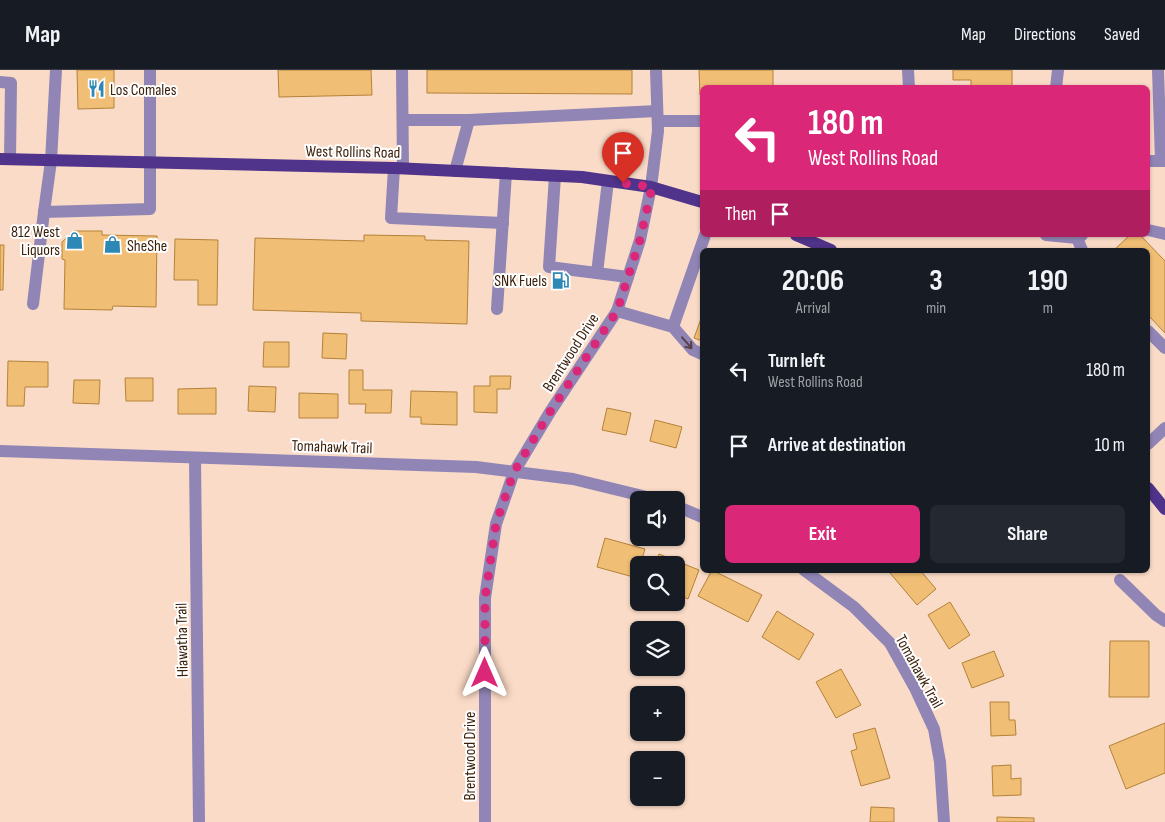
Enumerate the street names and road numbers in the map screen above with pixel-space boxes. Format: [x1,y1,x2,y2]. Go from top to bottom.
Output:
street label: West Rollins Road [305,142,400,163]
street label: Brentwood Drive [539,310,603,395]
street label: Tomahawk Trail [291,437,373,458]
street label: Hiawatha Trail [172,603,193,677]
street label: Tomahawk Trail [891,632,947,712]
street label: Brentwood Drive [461,711,480,801]

